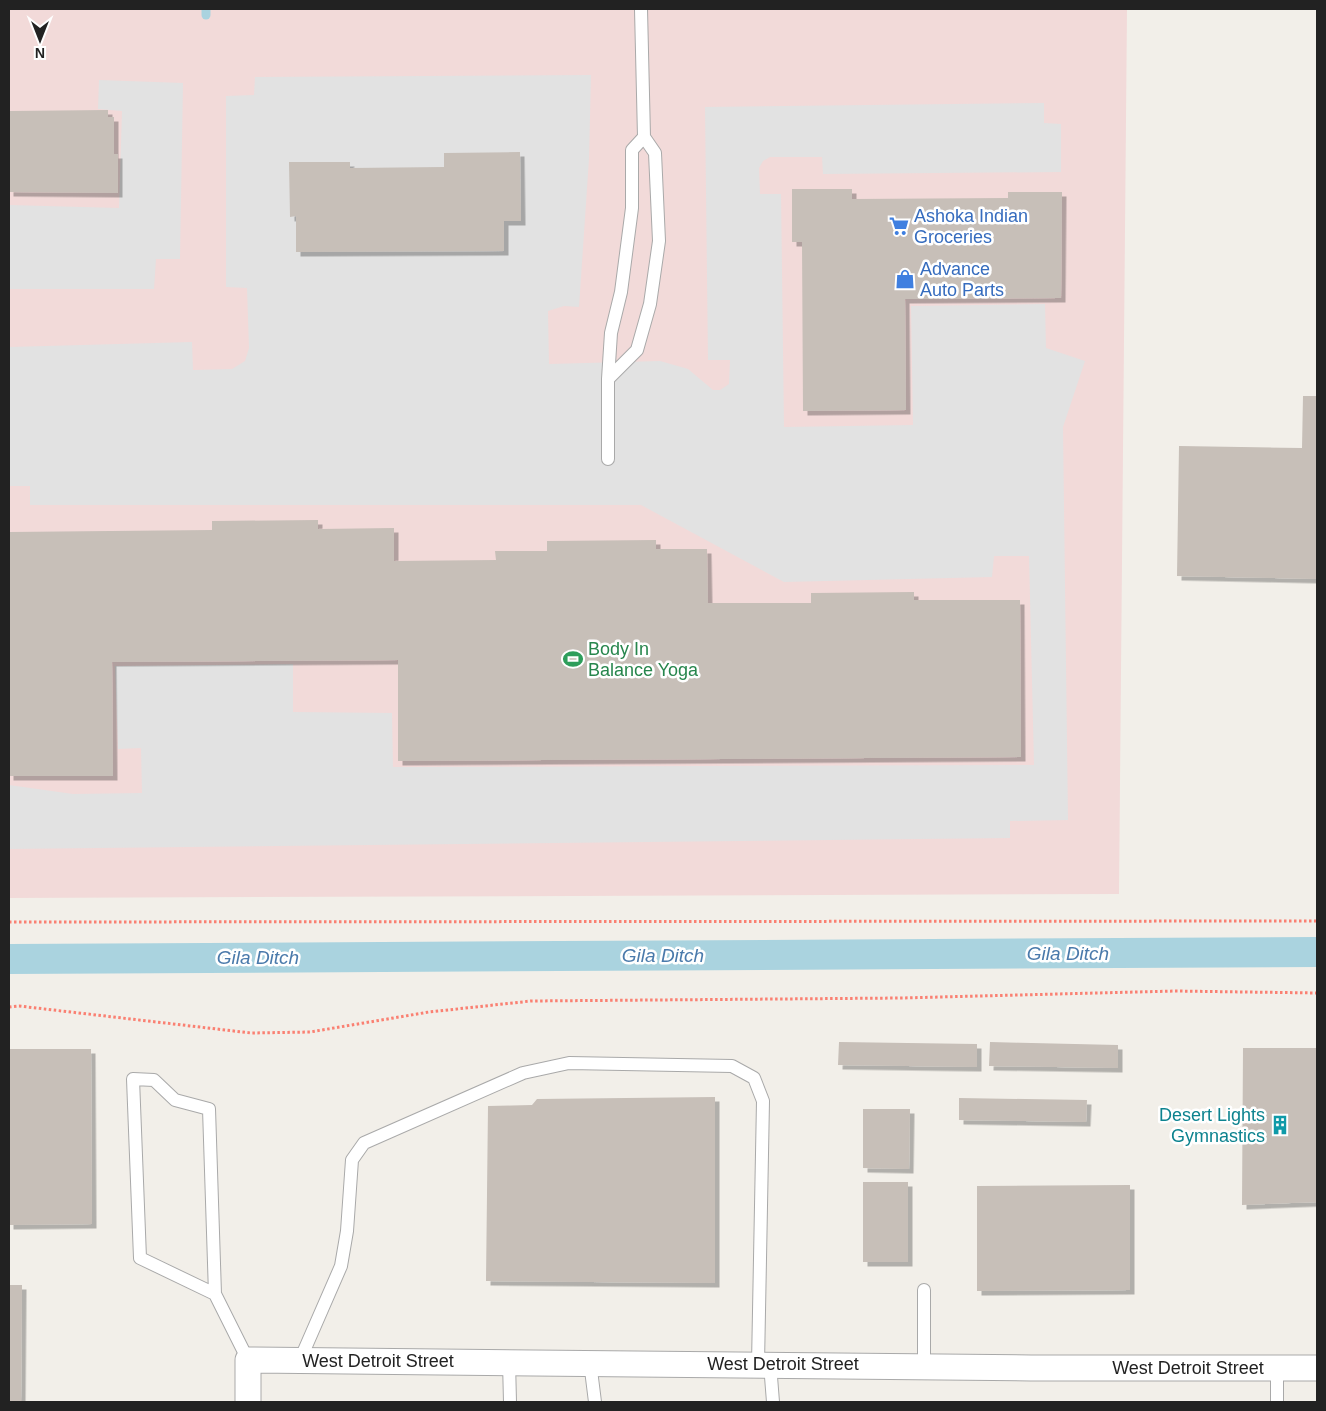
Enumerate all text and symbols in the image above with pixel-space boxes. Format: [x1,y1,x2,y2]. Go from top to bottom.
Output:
north arrow [15,15,65,65]
text: N [35,45,45,61]
place label: Ashoka Indian Groceries [914,206,1028,247]
supermarket icon: Ashoka Indian Groceries [888,215,910,237]
place label: Advance Auto Parts [920,259,1004,300]
shop icon: Advance Auto Parts [894,268,916,290]
place label: Body In Balance Yoga [588,639,699,680]
sports icon: Body In Balance Yoga [562,648,584,670]
water label: Gila Ditch [1027,943,1109,964]
water label: Gila Ditch [622,945,704,966]
water label: Gila Ditch [217,947,299,968]
place label: Desert Lights Gymnastics [1159,1105,1265,1146]
building icon: Desert Lights Gymnastics [1269,1114,1291,1136]
street label: West Detroit Street [302,1351,454,1371]
street label: West Detroit Street [707,1354,859,1374]
street label: West Detroit Street [1112,1358,1264,1378]

